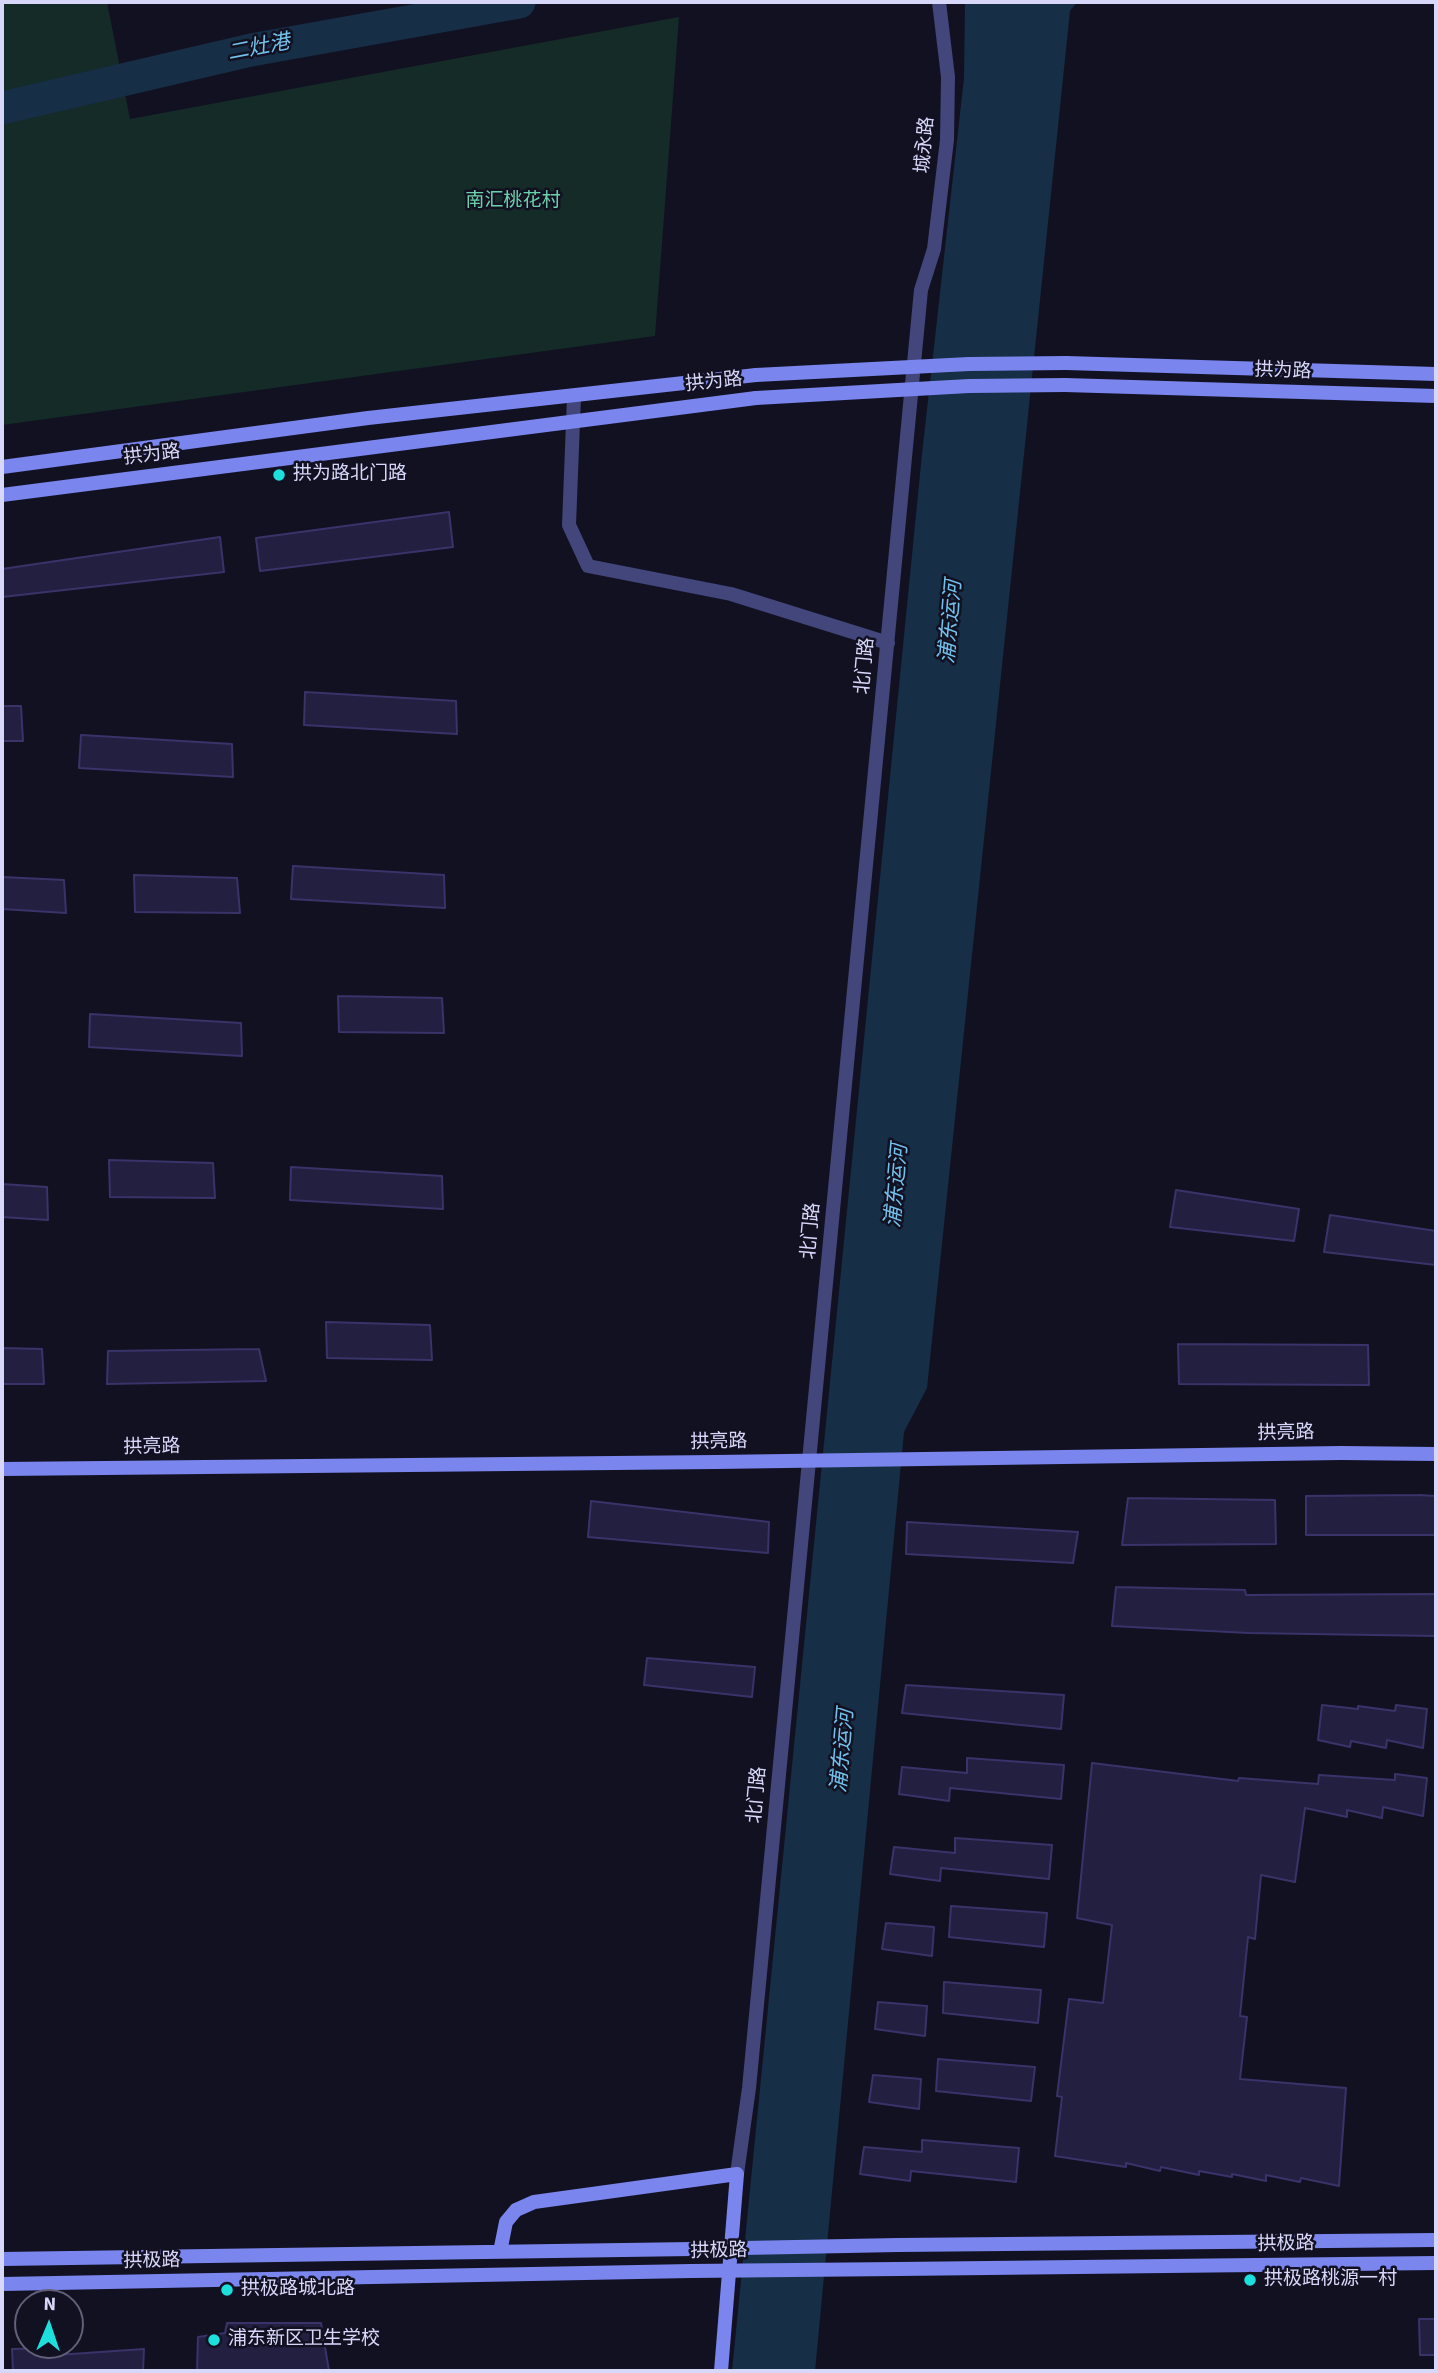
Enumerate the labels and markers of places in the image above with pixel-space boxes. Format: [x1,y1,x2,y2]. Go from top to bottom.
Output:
place label: 拱为路北门路 [293,464,407,486]
marker: 拱为路北门路 [271,467,287,483]
place label: 拱极路桃源一村 [1264,2269,1397,2291]
marker: 拱极路桃源一村 [1242,2272,1258,2288]
place label: 拱极路城北路 [241,2279,355,2301]
marker: 拱极路城北路 [219,2282,235,2298]
place label: 浦东新区卫生学校 [228,2329,380,2351]
marker: 浦东新区卫生学校 [206,2332,222,2348]

